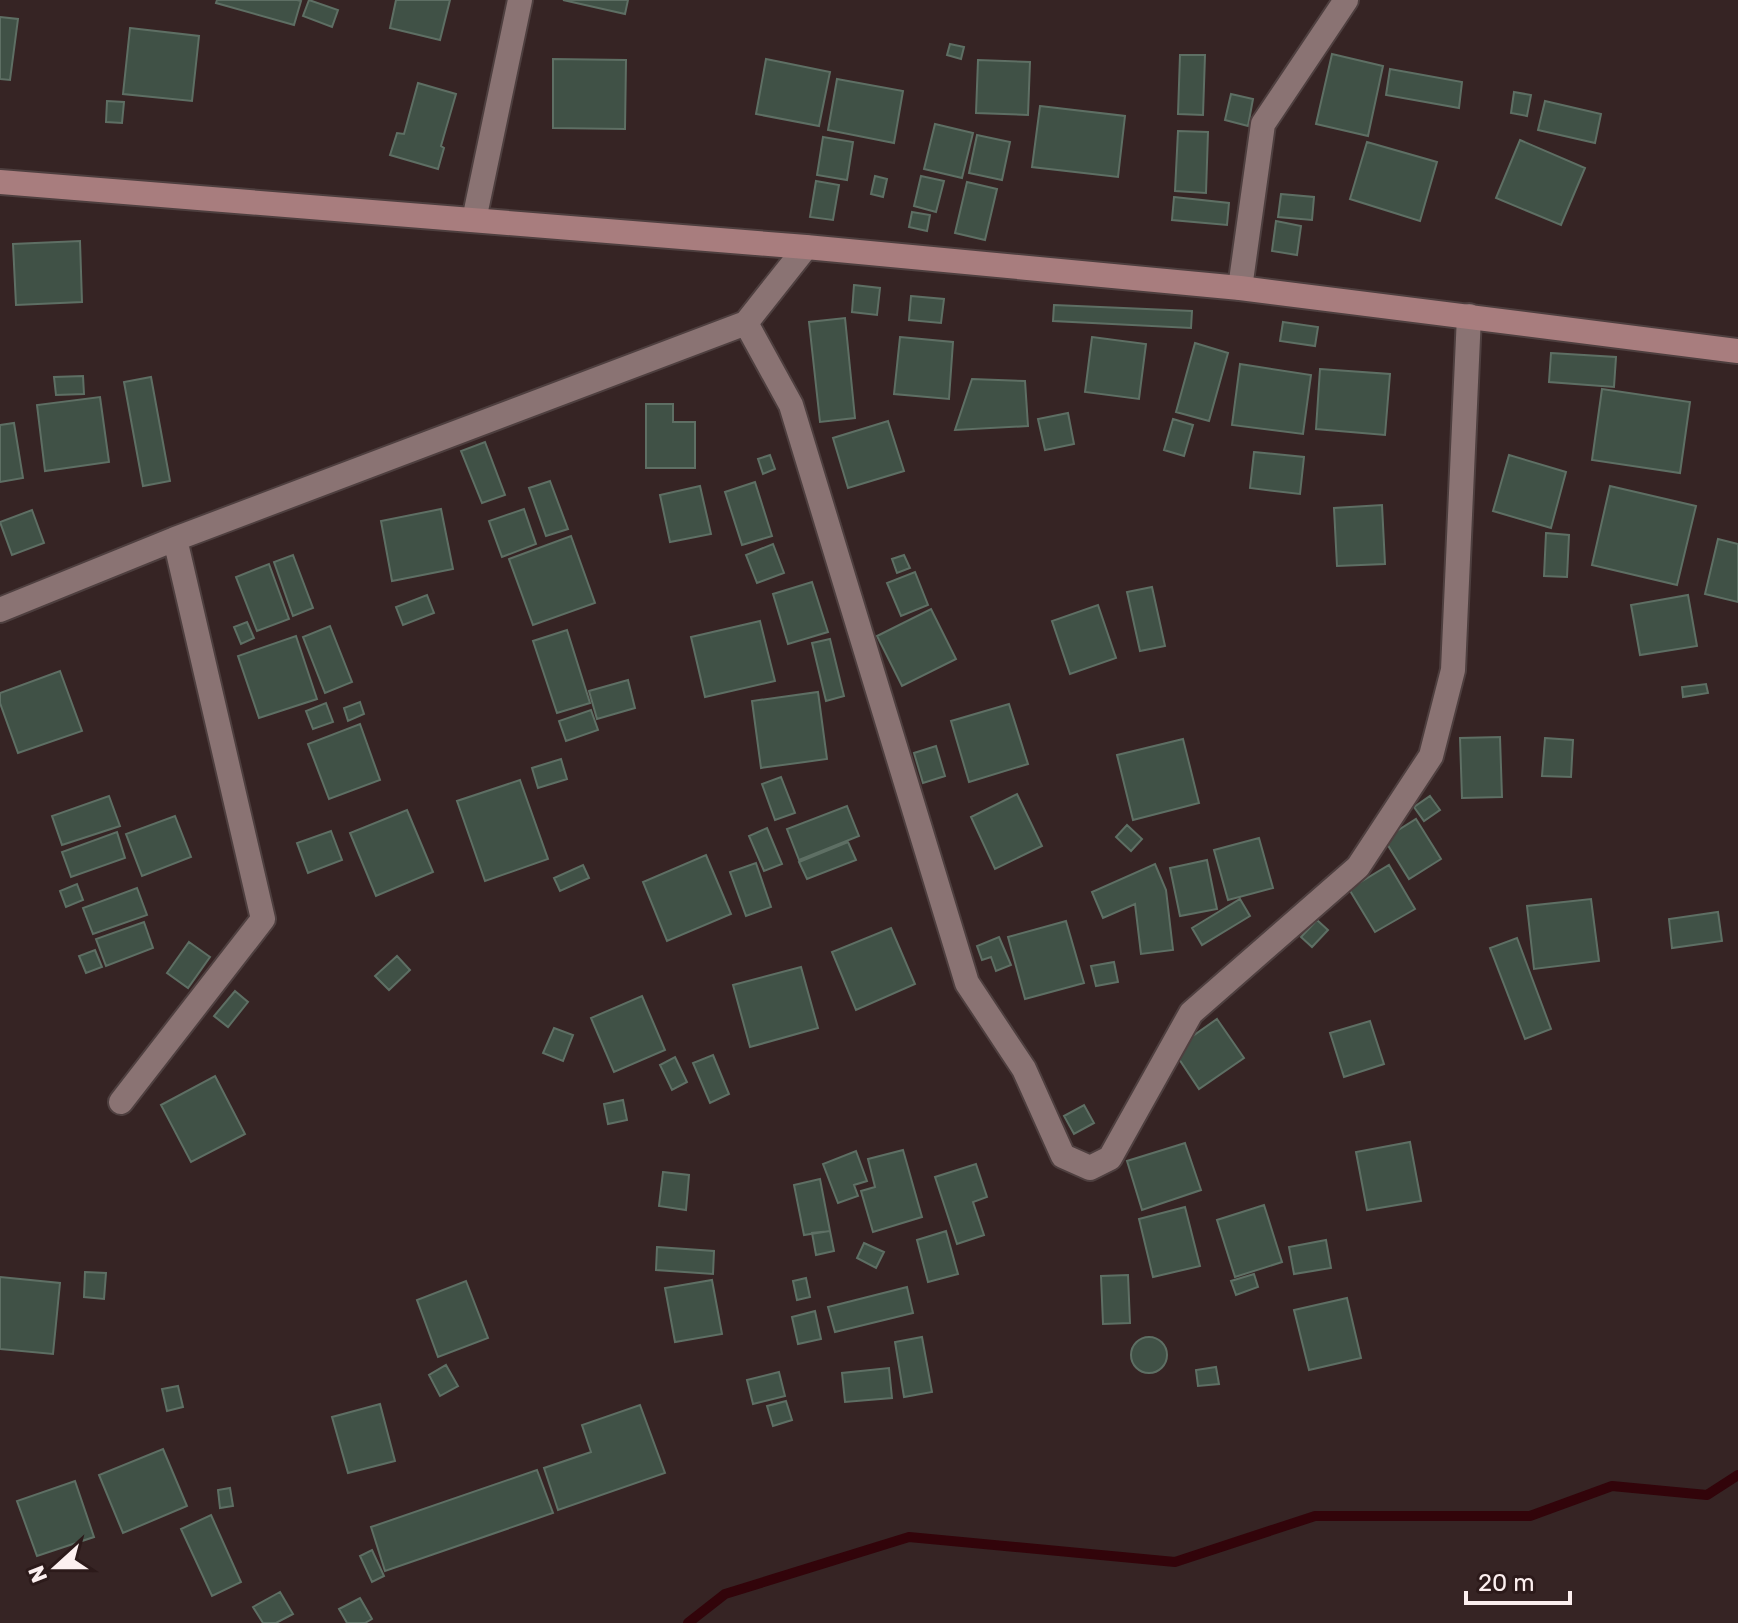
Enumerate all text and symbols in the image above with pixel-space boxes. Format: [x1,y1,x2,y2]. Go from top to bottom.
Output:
north arrow [16,1527,96,1607]
scale bar [1466,1555,1570,1605]
text: N [22,1562,53,1586]
text: 20 m [1478,1569,1535,1597]

